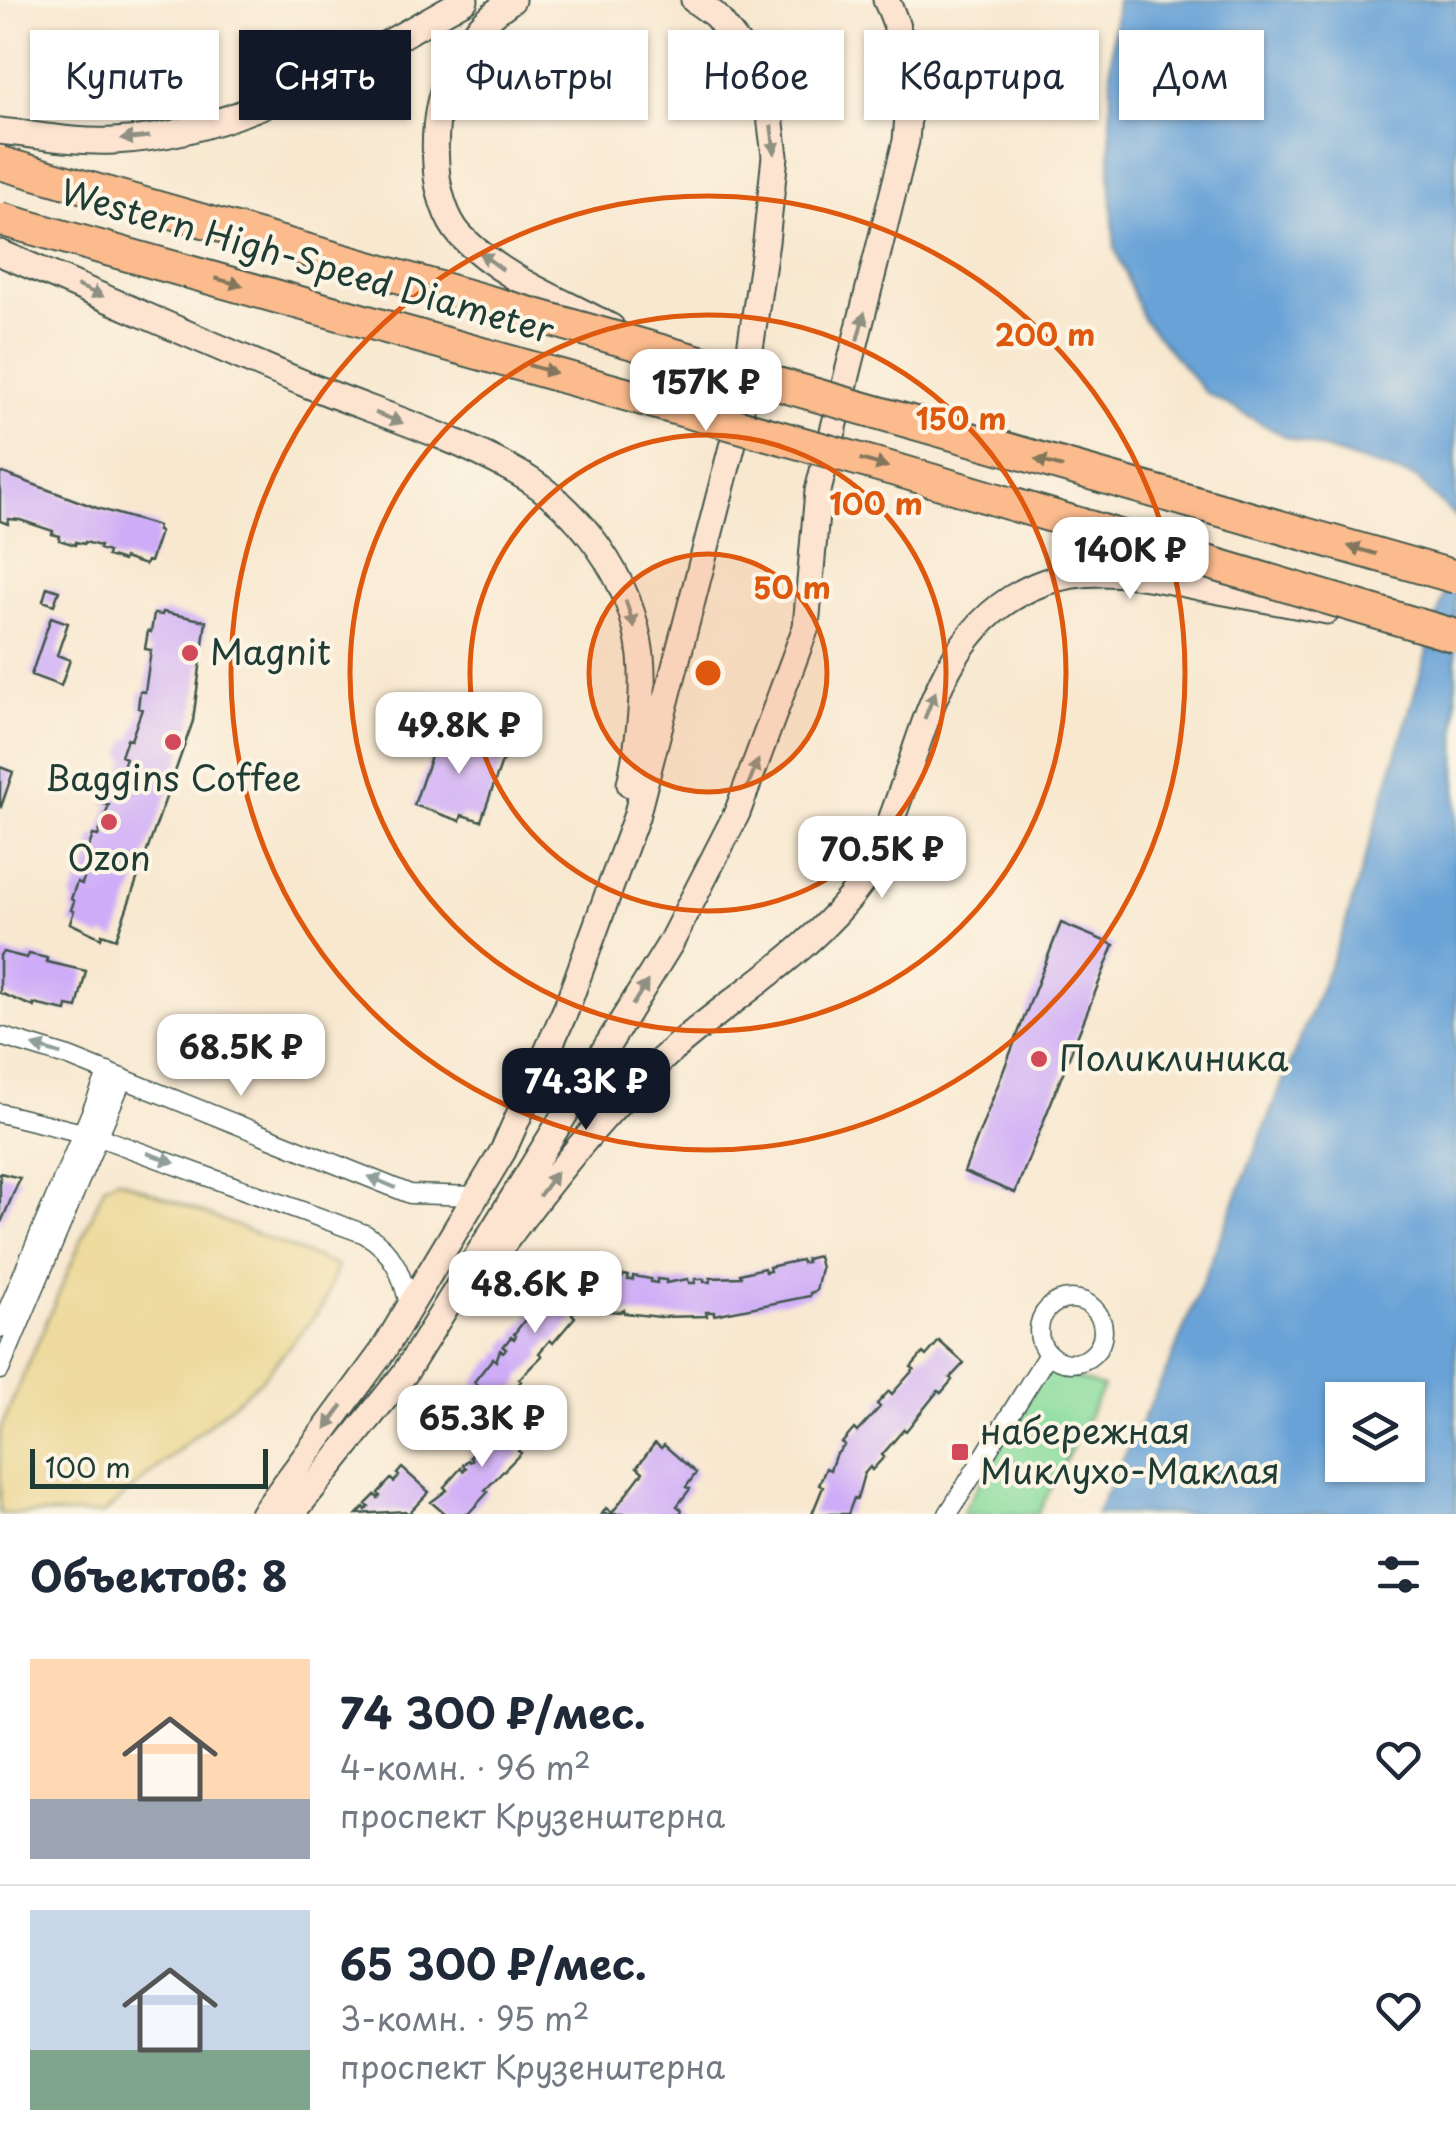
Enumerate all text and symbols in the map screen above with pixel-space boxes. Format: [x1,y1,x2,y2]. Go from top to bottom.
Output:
chip: Купить [30,30,219,120]
chip: Снять [239,30,411,120]
chip: Фильтры [431,30,648,120]
chip: Новое [668,30,844,120]
chip: Квартира [864,30,1099,120]
chip: Дом [1119,30,1264,120]
one-way arrow [765,125,781,157]
one-way arrow [118,131,150,147]
street label: Western High-Speed Diameter [55,164,561,356]
one-way arrow [478,252,504,272]
one-way arrow [214,274,245,290]
one-way arrow [75,283,105,299]
one-way arrow [853,310,869,341]
text: 200 m [995,311,1095,356]
pin: 157K ₽ [625,349,787,434]
text: 157K ₽ [652,357,760,405]
one-way arrow [527,362,558,378]
text: 150 m [916,395,1006,440]
one-way arrow [374,410,404,426]
one-way arrow [1033,455,1064,470]
one-way arrow [858,456,889,472]
text: 100 m [829,480,923,525]
pin: 140K ₽ [1049,517,1211,602]
text: 140K ₽ [1074,525,1186,573]
one-way arrow [1346,542,1377,557]
text: 50 m [753,564,831,609]
one-way arrow [623,599,638,629]
place label: Magnit [210,624,331,677]
marker: Magnit [179,642,201,664]
centre of rings [690,655,726,691]
one-way arrow [922,691,938,720]
pin: 49.8K ₽ [367,692,551,777]
text: 49.8K ₽ [397,700,521,748]
marker: Baggins Coffee [162,731,184,753]
place label: Baggins Coffee [44,750,302,803]
one-way arrow [746,758,762,788]
marker: Ozon [98,811,120,833]
pin: 70.5K ₽ [790,816,974,901]
text: 70.5K ₽ [820,824,944,872]
place label: Ozon [67,830,151,883]
one-way arrow [631,979,648,1007]
pin: 68.5K ₽ [149,1014,333,1099]
text: 68.5K ₽ [179,1022,303,1070]
place label: Поликлиника [1059,1030,1289,1083]
one-way arrow [32,1042,62,1057]
pin: 74.3K ₽ [494,1048,678,1133]
marker: Поликлиника [1028,1048,1050,1070]
text: 74.3K ₽ [524,1056,648,1104]
one-way arrow [146,1151,176,1166]
one-way arrow [538,1171,557,1197]
one-way arrow [367,1174,397,1190]
pin: 48.6K ₽ [443,1251,627,1336]
text: 48.6K ₽ [471,1259,599,1307]
map controls [1325,1382,1425,1482]
button: layers [1325,1382,1425,1482]
pin: 65.3K ₽ [390,1385,574,1470]
text: 65.3K ₽ [419,1393,545,1441]
one-way arrow [325,1403,344,1430]
place label: набережная Миклухо-Маклая [980,1403,1280,1496]
marker: набережная Миклухо-Маклая [949,1441,971,1463]
scale bar [30,1444,268,1488]
text: 100 m [45,1445,131,1488]
text: Объектов: 8 [30,1543,288,1606]
icon: filters [1371,1547,1426,1602]
text: 74 300 ₽/мес. [340,1680,646,1743]
icon: home [110,1699,230,1819]
icon: heart [1371,1732,1426,1787]
text: 4-комн. · 96 m² [340,1743,591,1791]
text: проспект Крузенштерна [340,1791,725,1839]
text: 65 300 ₽/мес. [340,1931,647,1994]
icon: home [110,1950,230,2070]
icon: heart [1371,1983,1426,2038]
text: 3-комн. · 95 m² [340,1994,590,2042]
text: проспект Крузенштерна [340,2042,725,2090]

